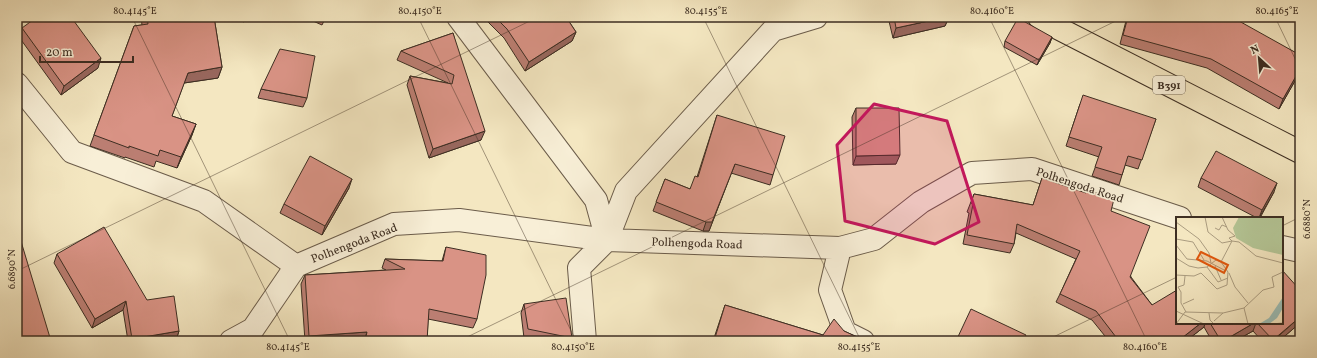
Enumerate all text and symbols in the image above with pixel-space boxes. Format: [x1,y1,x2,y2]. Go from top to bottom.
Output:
text: 80.4145°E [113,4,157,18]
text: 80.4150°E [398,4,442,18]
text: 80.4155°E [685,4,727,18]
text: 80.4160°E [970,4,1014,18]
text: 80.4165°E [1256,4,1298,18]
scale bar [40,38,133,64]
north arrow [1239,38,1279,78]
text: N [1248,42,1262,59]
text: 20 m [46,45,73,61]
road number: B391 [1153,76,1185,94]
street label: Polhengoda Road [1034,164,1126,208]
text: 6.6880°N [1300,199,1314,239]
inset map [1176,217,1283,324]
street label: Polhengoda Road [309,220,400,268]
street label: Polhengoda Road [651,234,743,254]
text: 6.6890°N [5,248,19,289]
text: 80.4145°E [266,340,310,354]
text: 80.4150°E [551,340,595,354]
text: 80.4155°E [838,340,880,354]
text: 80.4160°E [1123,340,1167,354]

